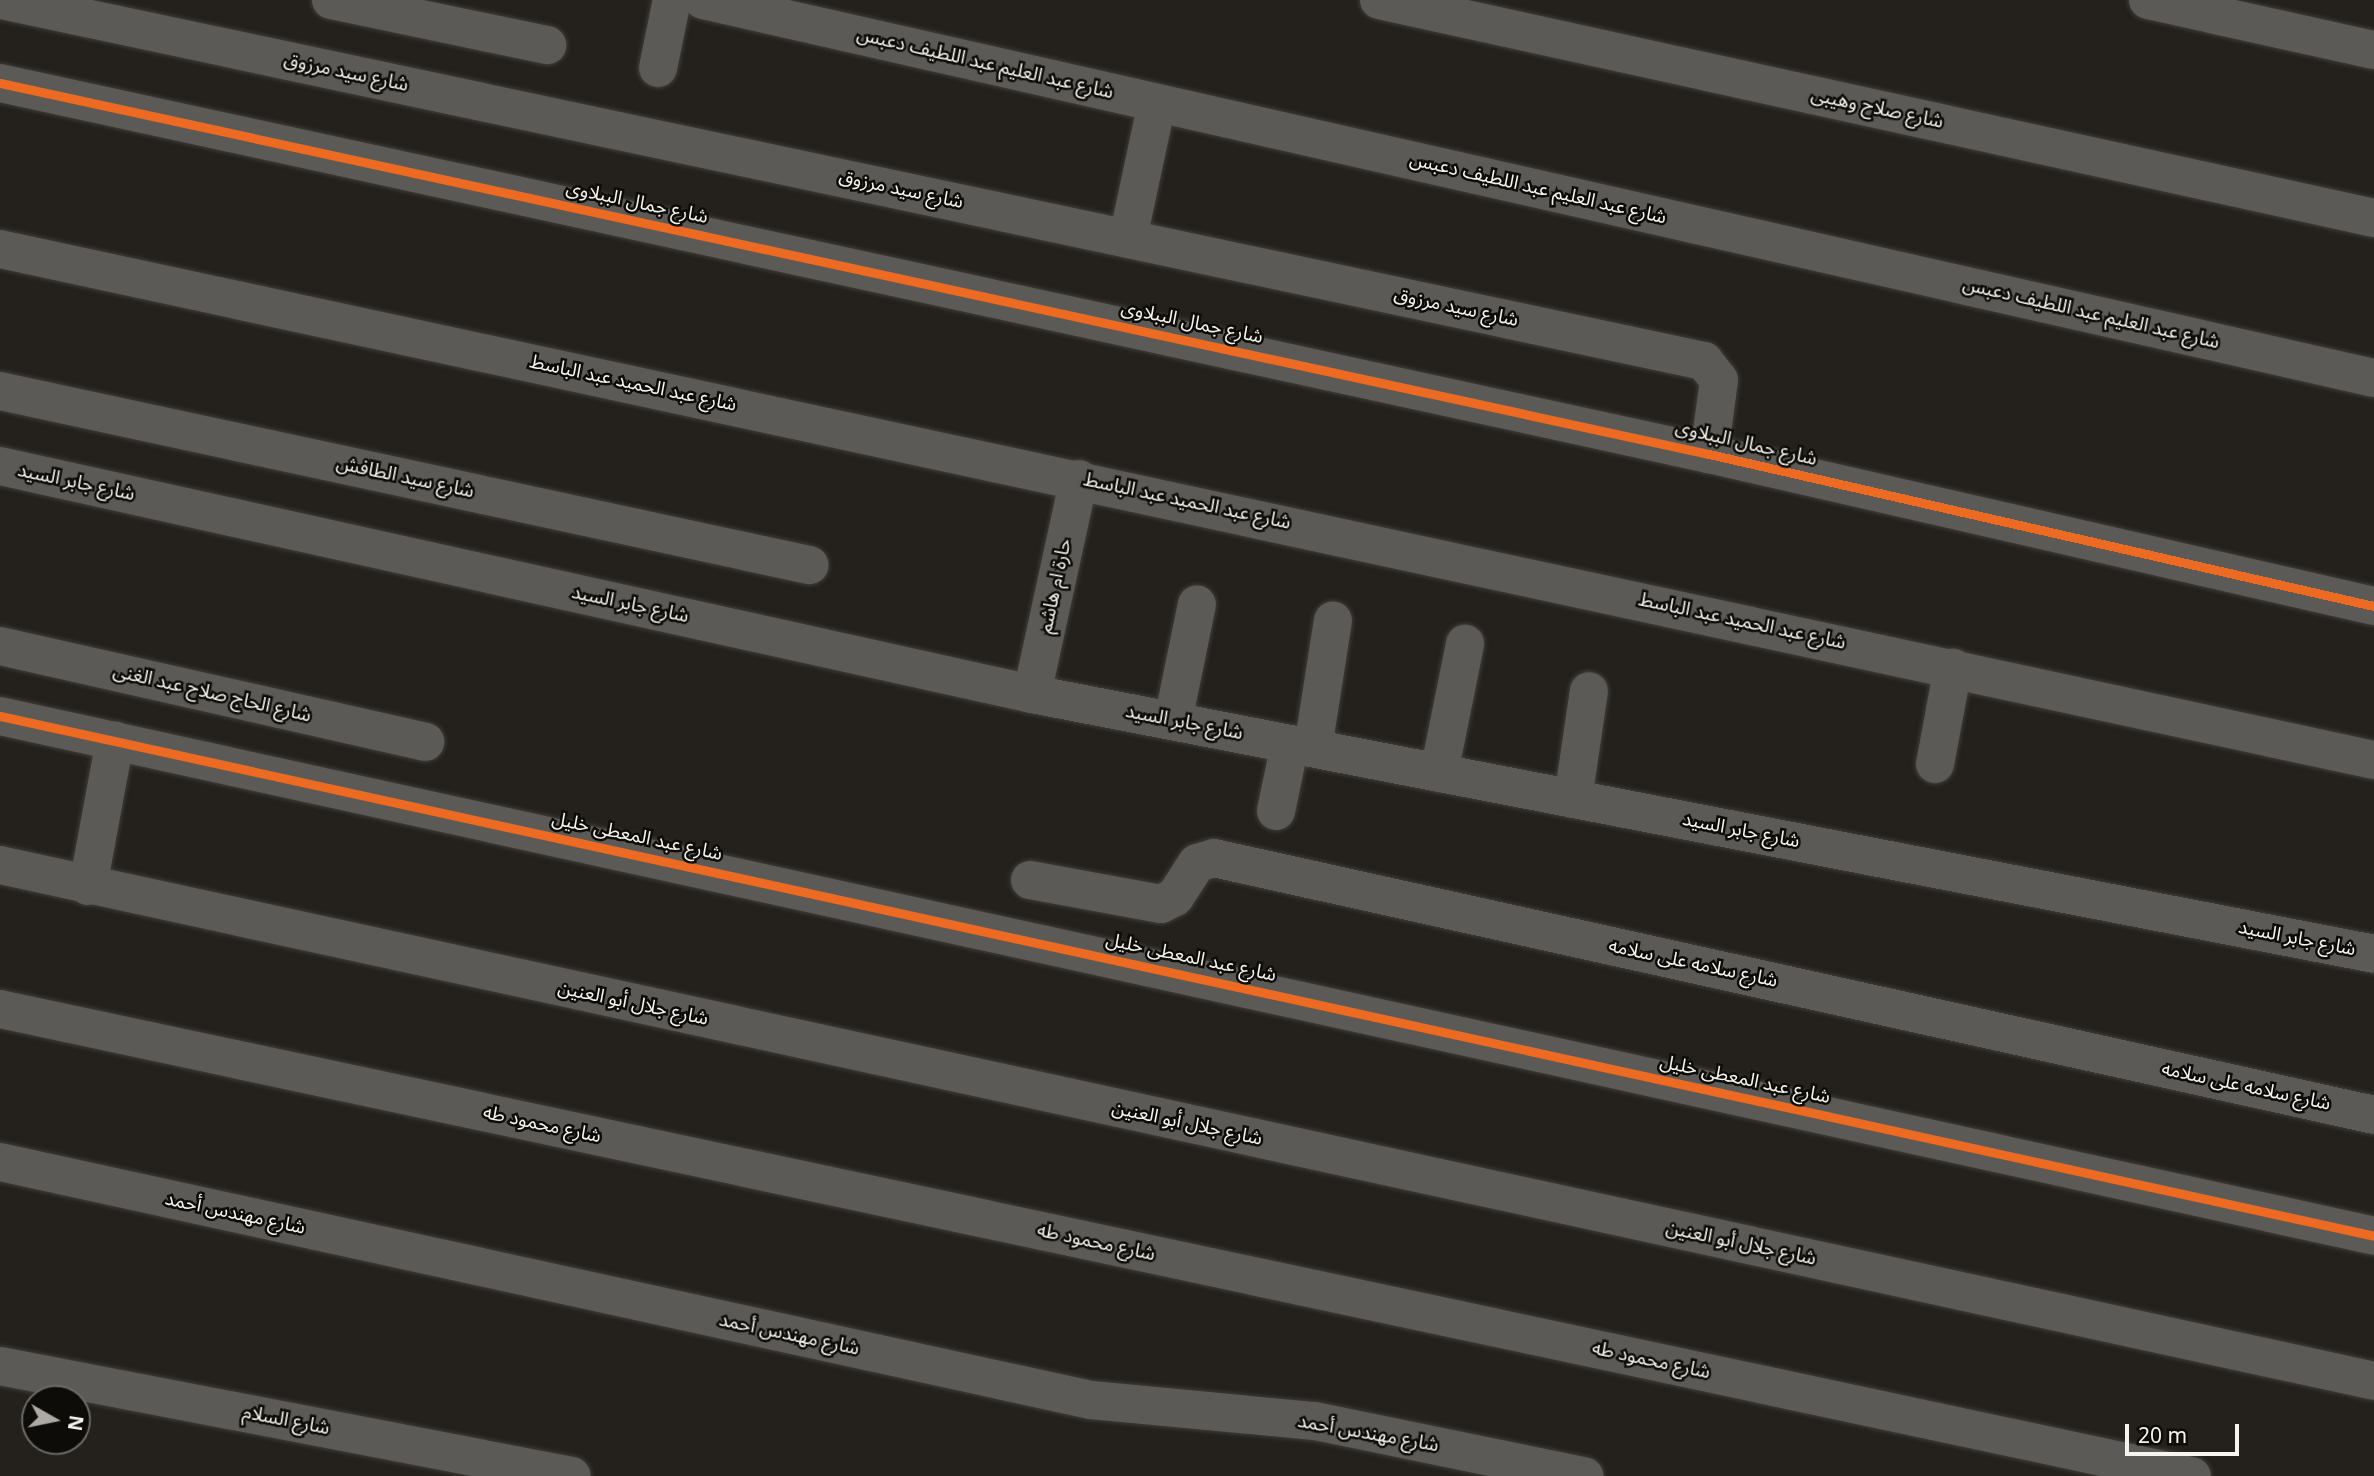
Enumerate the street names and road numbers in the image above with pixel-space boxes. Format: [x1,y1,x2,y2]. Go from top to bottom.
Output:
street label: شارع عبد العليم عبد اللطيف دعبس [854,23,1116,105]
street label: شارع سيد مرزوق [282,49,410,97]
street label: شارع صلاح وهيبى [1809,84,1945,134]
street label: شارع عبد العليم عبد اللطيف دعبس [1407,148,1669,230]
street label: شارع سيد مرزوق [837,166,965,214]
street label: شارع جمال الببلاوى [564,177,710,229]
street label: شارع عبد العليم عبد اللطيف دعبس [1960,273,2222,355]
street label: شارع سيد مرزوق [1392,284,1520,332]
street label: شارع جمال الببلاوى [1119,297,1265,349]
street label: شارع عبد الحميد عبد الباسط [527,351,739,417]
street label: شارع جمال الببلاوى [1673,417,1819,471]
street label: شارع سيد الطافش [334,452,476,504]
street label: شارع جابر السيد [15,459,137,507]
street label: شارع عبد الحميد عبد الباسط [1081,469,1293,535]
street label: حارة ام هاشم [1035,537,1077,635]
street label: شارع جابر السيد [569,581,691,629]
street label: شارع عبد الحميد عبد الباسط [1636,589,1848,655]
street label: شارع الحاج صلاح عبد الغنى [111,660,313,728]
street label: شارع جابر السيد [1123,700,1245,746]
street label: شارع عبد المعطى خليل [550,808,724,866]
street label: شارع جابر السيد [1680,808,1802,854]
street label: شارع جابر السيد [2236,916,2358,962]
street label: شارع عبد المعطى خليل [1104,929,1278,987]
street label: شارع سلامه على سلامه [1606,935,1780,993]
street label: شارع جلال أبو العنين [556,977,710,1031]
street label: شارع عبد المعطى خليل [1658,1051,1832,1109]
street label: شارع سلامه على سلامه [2159,1058,2333,1116]
street label: شارع جلال أبو العنين [1110,1097,1264,1151]
street label: شارع محمود طه [481,1101,603,1149]
street label: شارع مهندس أحمد [163,1188,307,1240]
street label: شارع جلال أبو العنين [1664,1217,1818,1271]
street label: شارع محمود طه [1035,1219,1157,1267]
street label: شارع مهندس أحمد [717,1309,861,1361]
street label: شارع محمود طه [1590,1337,1712,1385]
street label: شارع السلام [241,1401,331,1441]
street label: شارع مهندس أحمد [1296,1410,1440,1458]

